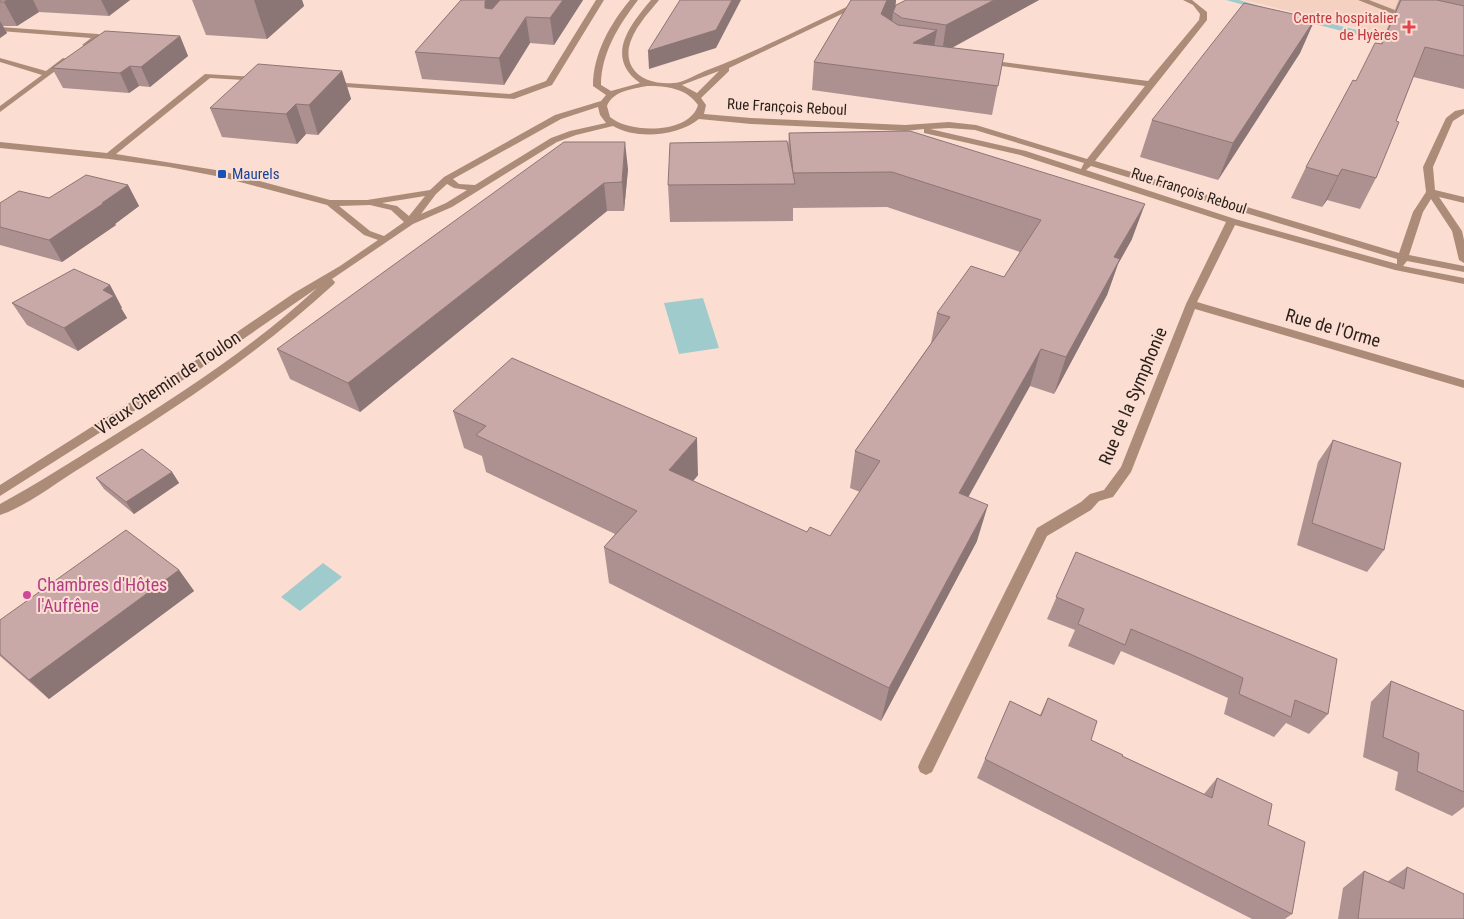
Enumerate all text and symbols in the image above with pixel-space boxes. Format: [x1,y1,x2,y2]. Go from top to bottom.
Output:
place label: Centre hospitalier de Hyères [1293,9,1398,44]
marker: Centre hospitalier de Hyères [1402,20,1416,34]
street label: Rue François Reboul [726,95,848,119]
street label: Rue François Reboul [1129,164,1249,218]
place label: Maurels [232,165,280,183]
marker: Maurels [216,168,228,180]
street label: Rue de l'Orme [1283,304,1383,351]
street label: Rue de la Symphonie [1094,324,1171,468]
street label: Vieux Chemin de Toulon [91,326,244,439]
place label: Chambres d'Hôtes l'Aufrêne [37,574,167,616]
marker: Chambres d'Hôtes l'Aufrêne [21,589,33,601]

